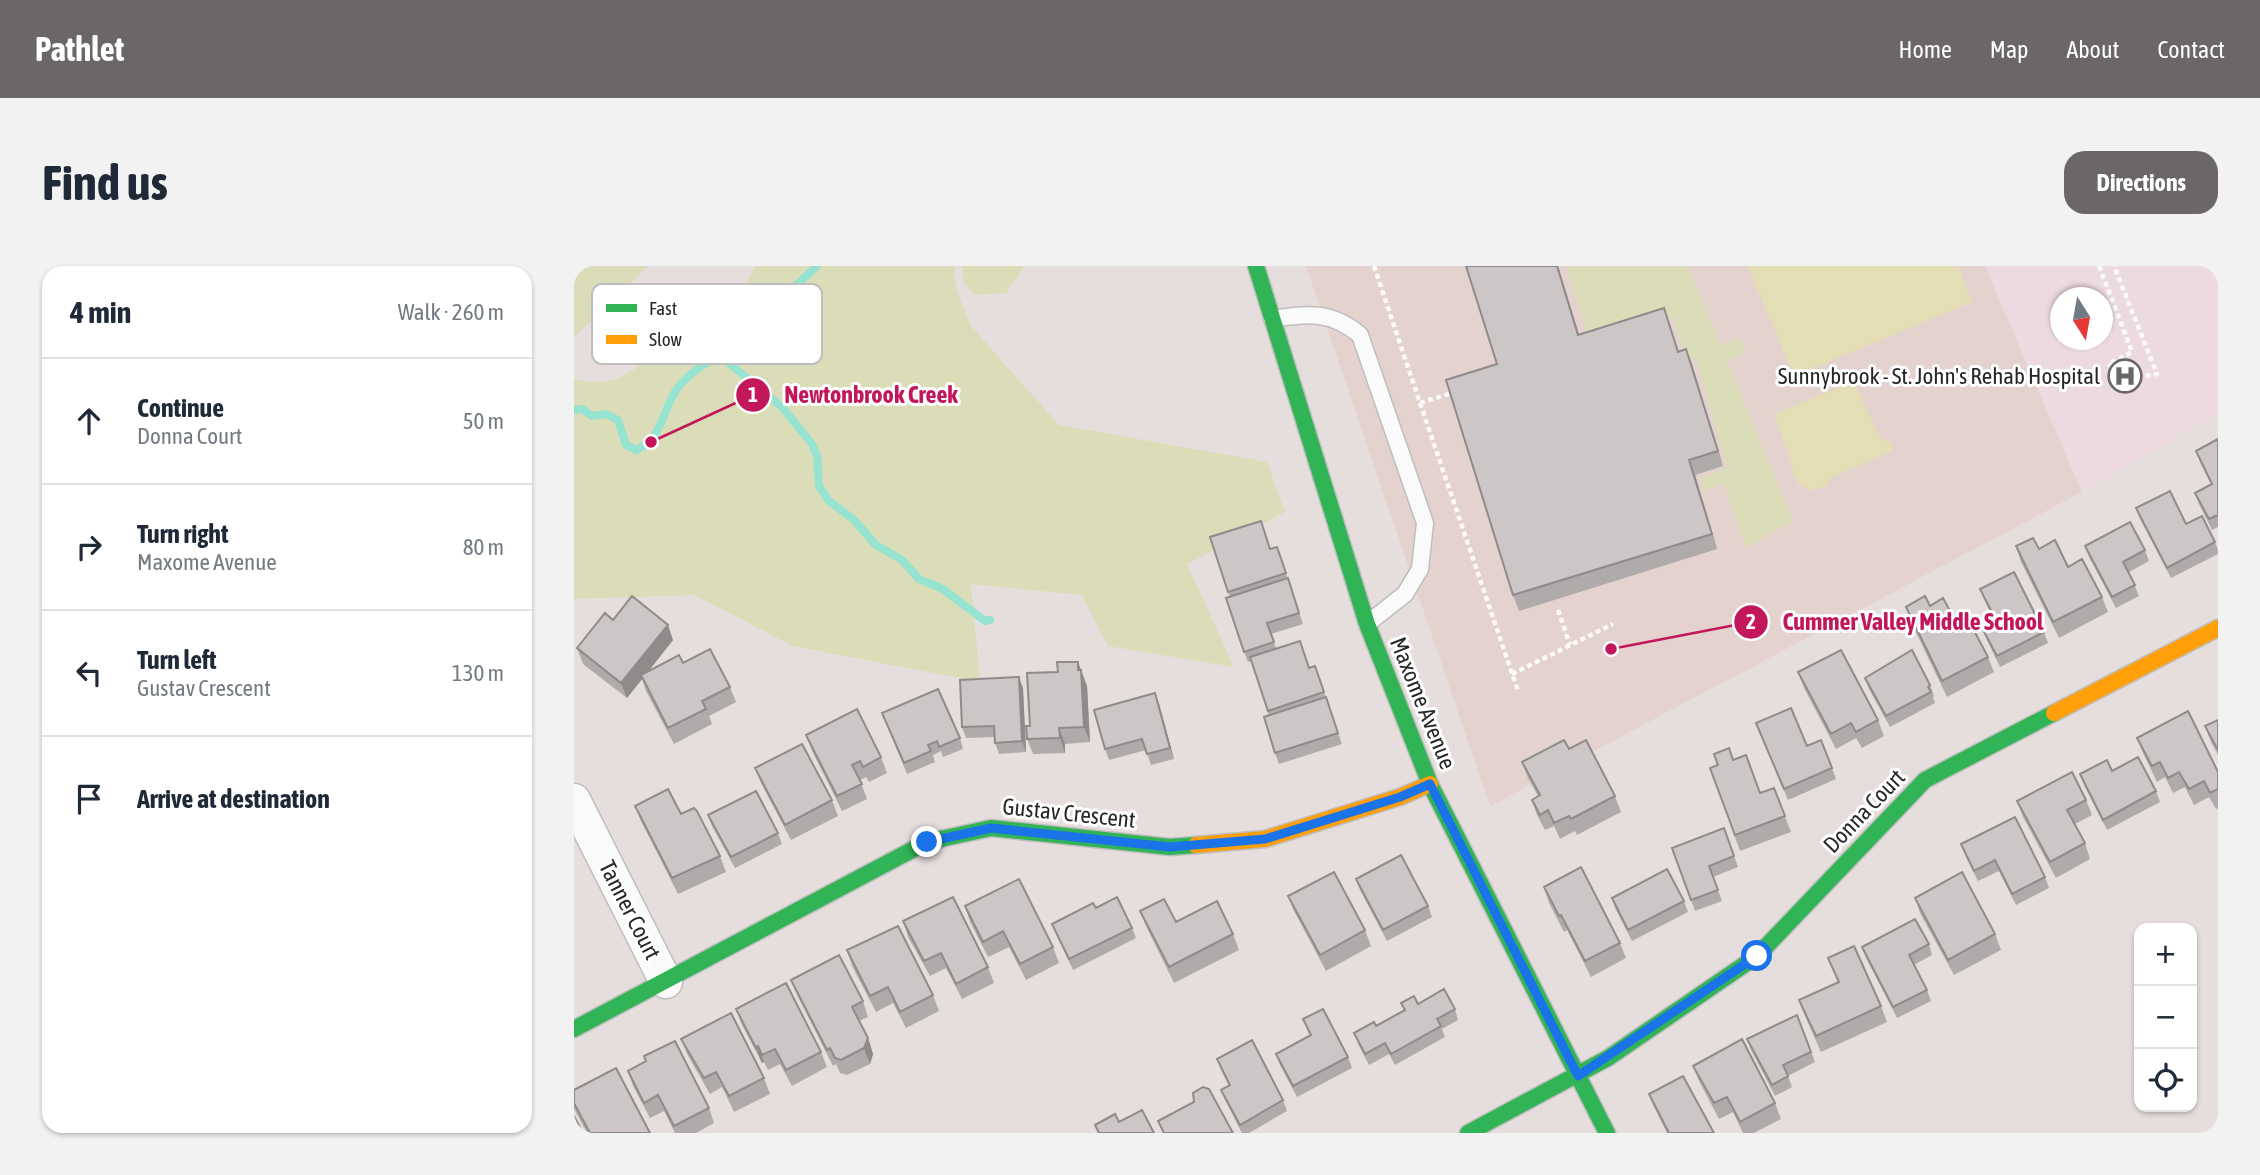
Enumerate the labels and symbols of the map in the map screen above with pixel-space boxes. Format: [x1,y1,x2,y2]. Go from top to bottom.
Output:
legend [592,284,822,364]
north arrow [2050,287,2113,350]
text: Fast [649,297,677,319]
text: Slow [649,328,683,350]
hospital icon: Sunnybrook - St. John's Rehab Hospital [2106,357,2144,395]
place label: Sunnybrook - St. John's Rehab Hospital [1778,363,2100,389]
callout: Newtonbrook Creek [736,372,972,417]
text: Newtonbrook Creek [784,381,958,408]
text: 1 [748,382,758,406]
callout: Cummer Valley Middle School [1734,599,2058,644]
text: Cummer Valley Middle School [1783,608,2044,635]
text: 2 [1746,609,1756,633]
street label: Maxome Avenue [1385,633,1461,773]
street label: Donna Court [1818,764,1910,858]
street label: Gustav Crescent [1001,793,1137,833]
route end [911,826,942,857]
street label: Tanner Court [594,856,666,964]
route start [1741,940,1772,971]

